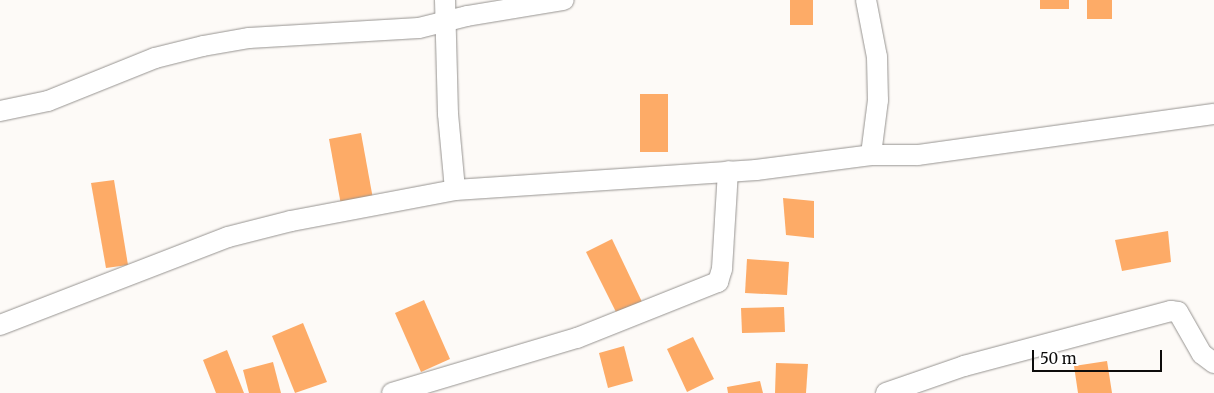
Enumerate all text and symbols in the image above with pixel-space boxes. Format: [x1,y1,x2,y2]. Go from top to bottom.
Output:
scale bar [1034,340,1164,372]
text: 50 m [1040,349,1077,368]

